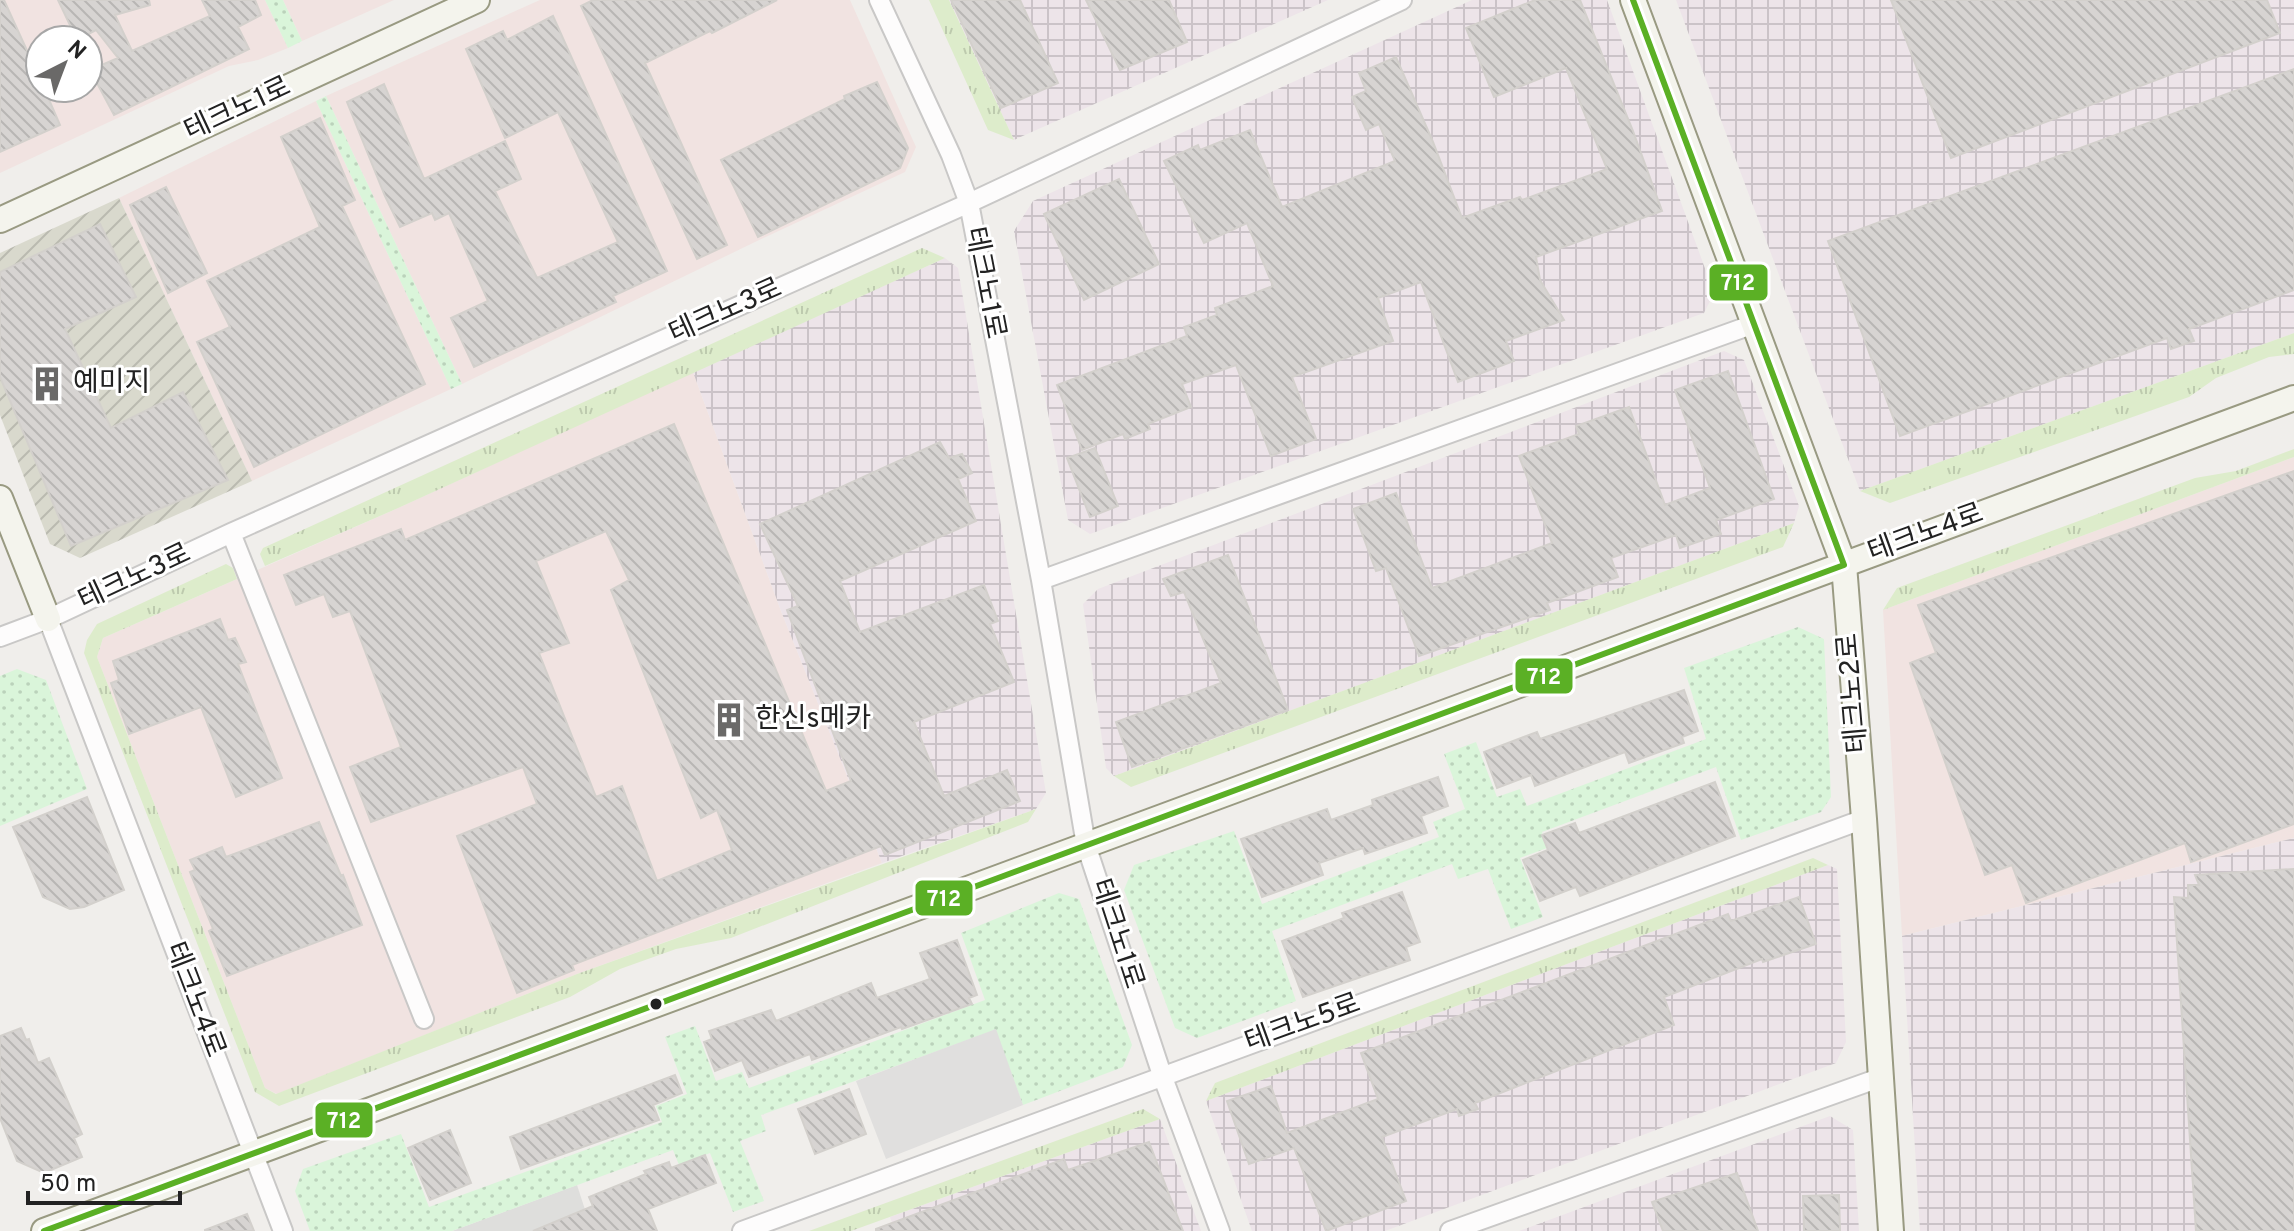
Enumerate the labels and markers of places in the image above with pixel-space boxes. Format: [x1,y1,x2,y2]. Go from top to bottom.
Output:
building icon: 예미지 [28,365,66,403]
place label: 예미지 [73,366,150,402]
building icon: 한신s메카 [710,701,748,739]
place label: 한신s메카 [755,702,871,738]
unlabelled marker [648,996,664,1012]

